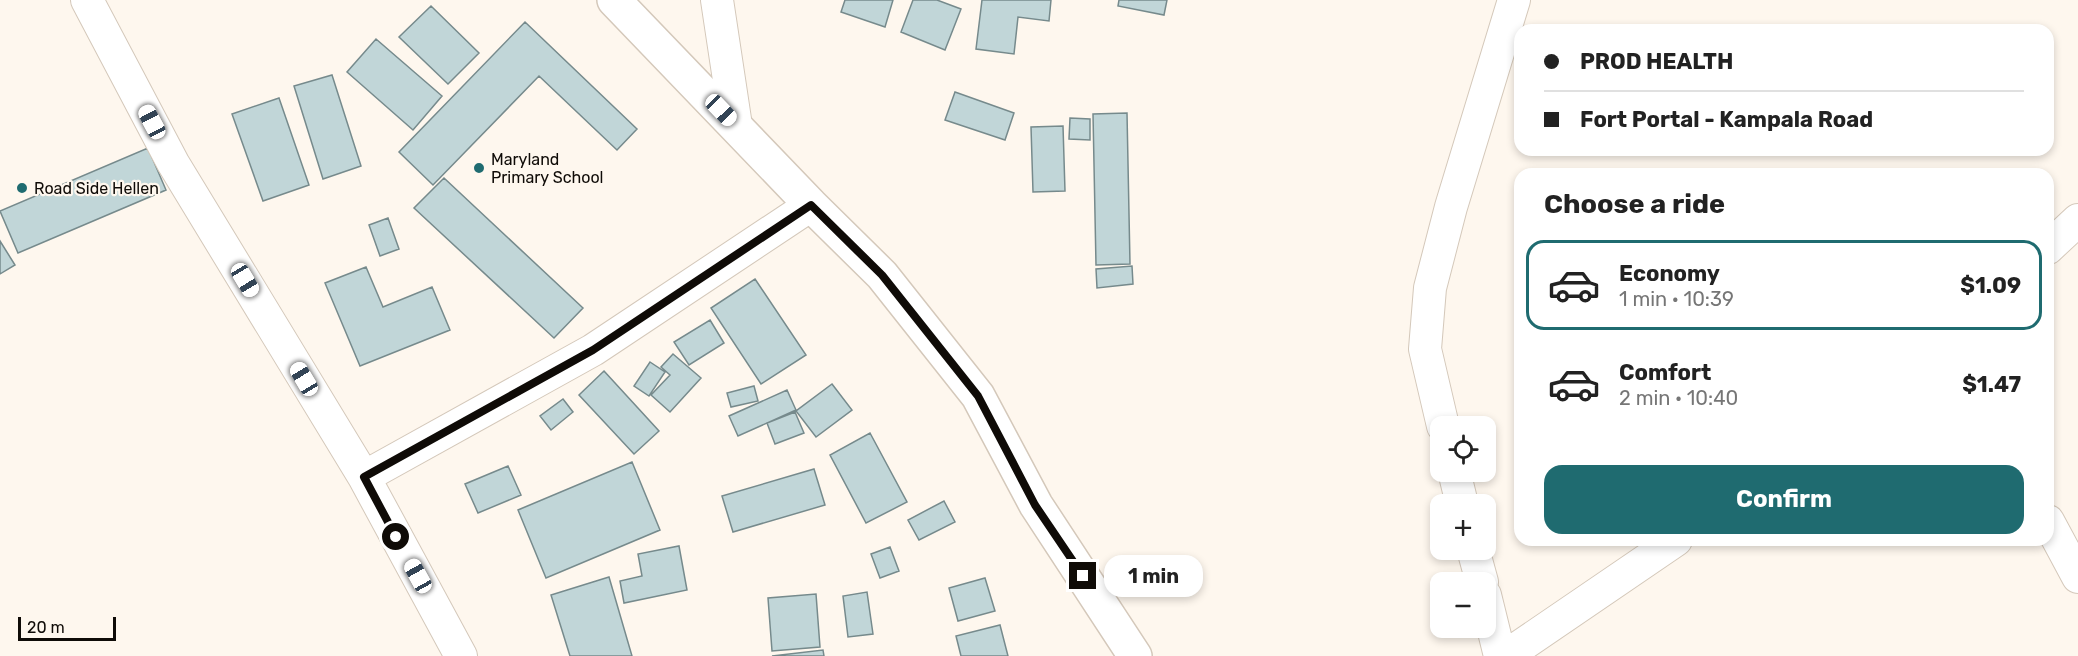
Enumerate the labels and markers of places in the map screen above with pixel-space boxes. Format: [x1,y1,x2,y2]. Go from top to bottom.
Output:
place label: Maryland Primary School [491,150,603,187]
marker: Maryland Primary School [472,161,486,175]
place label: Road Side Hellen [34,179,159,198]
marker: Road Side Hellen [15,181,29,195]

